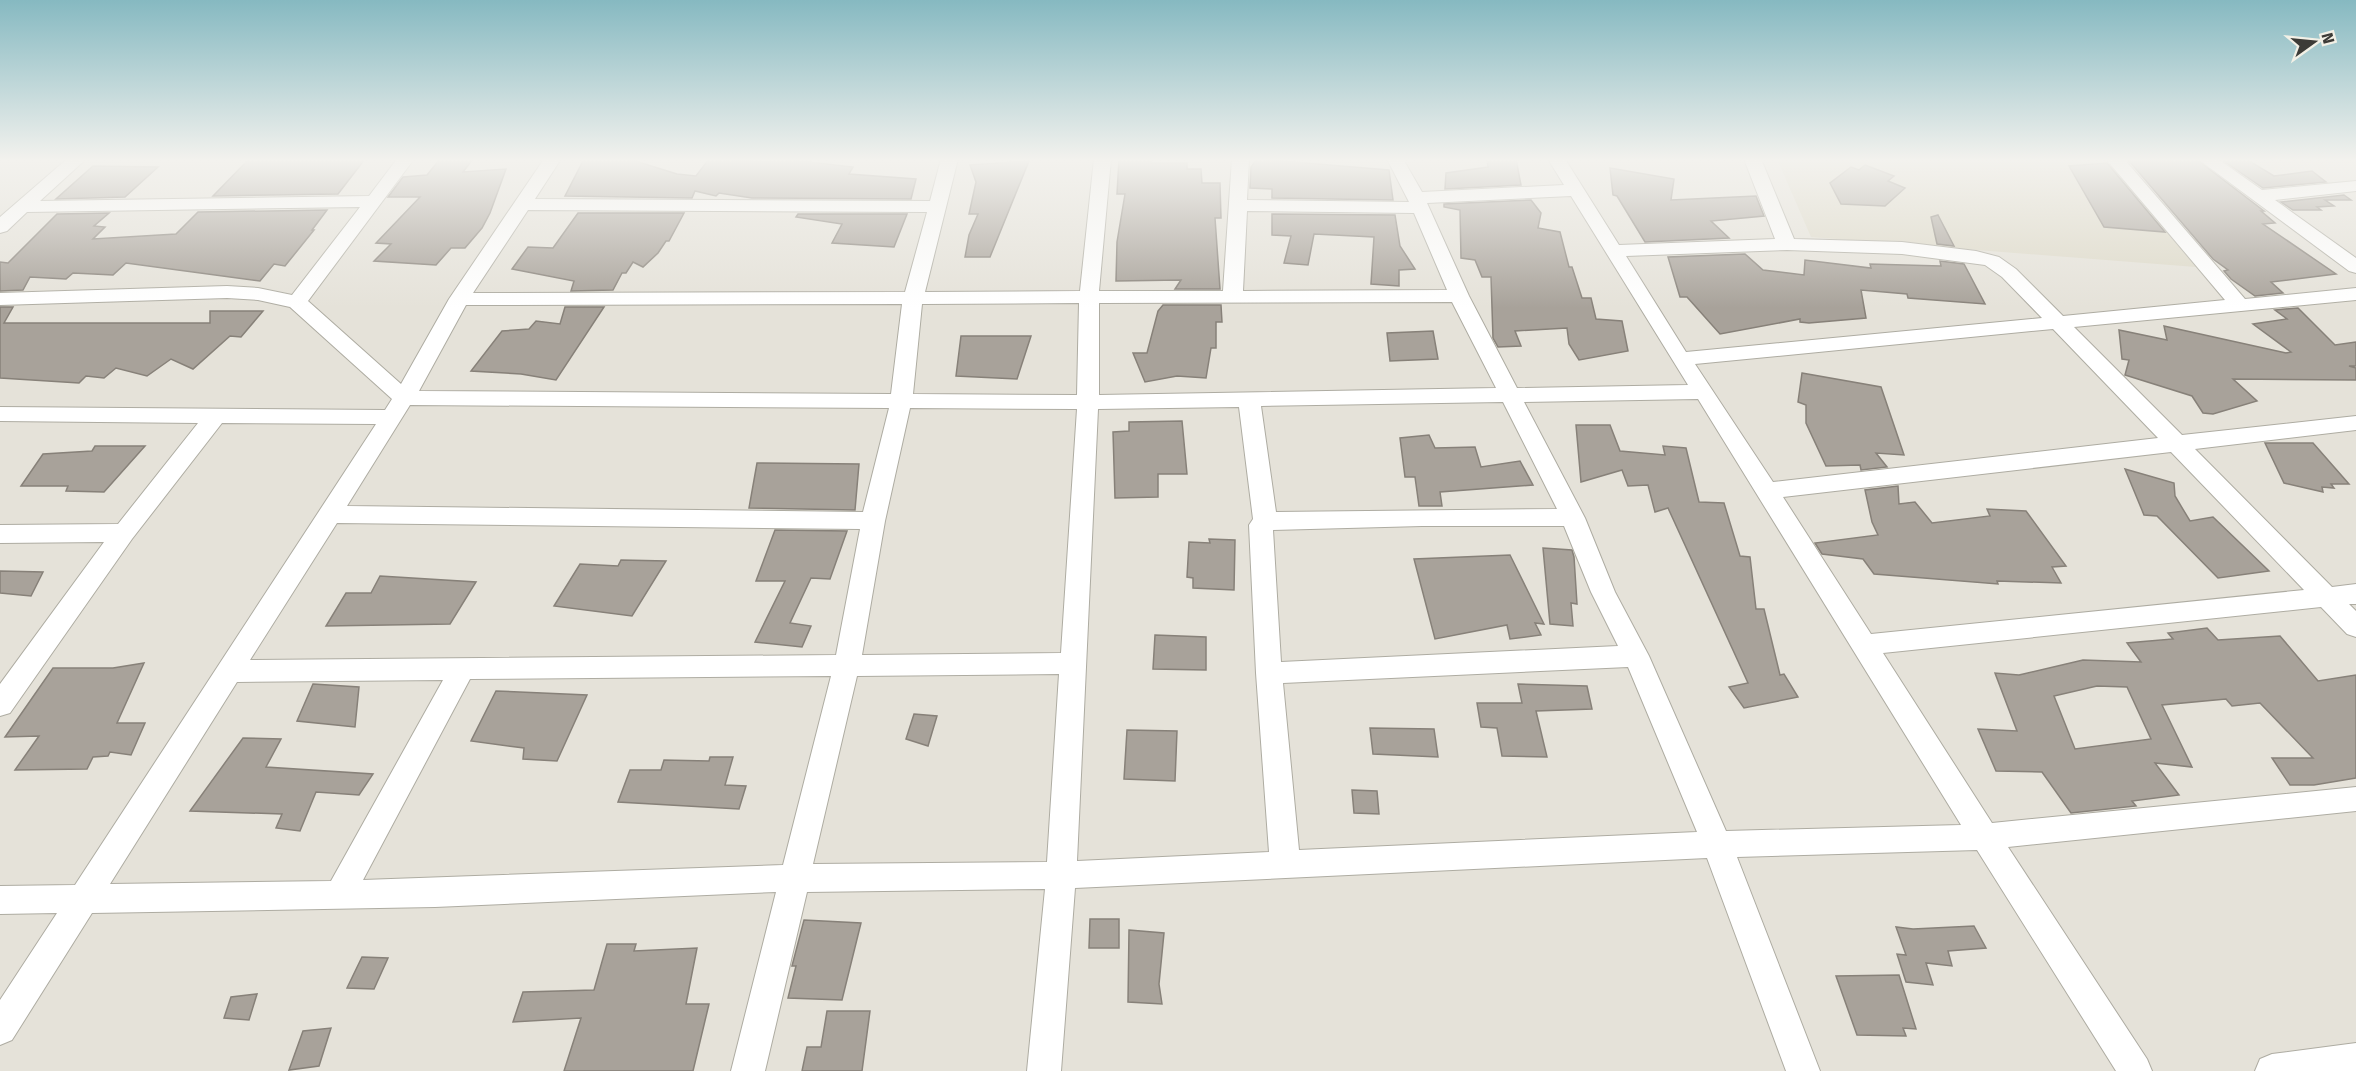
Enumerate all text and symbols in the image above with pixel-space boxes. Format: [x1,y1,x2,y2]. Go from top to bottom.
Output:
north arrow [2284,12,2344,72]
text: N [2317,31,2339,46]

